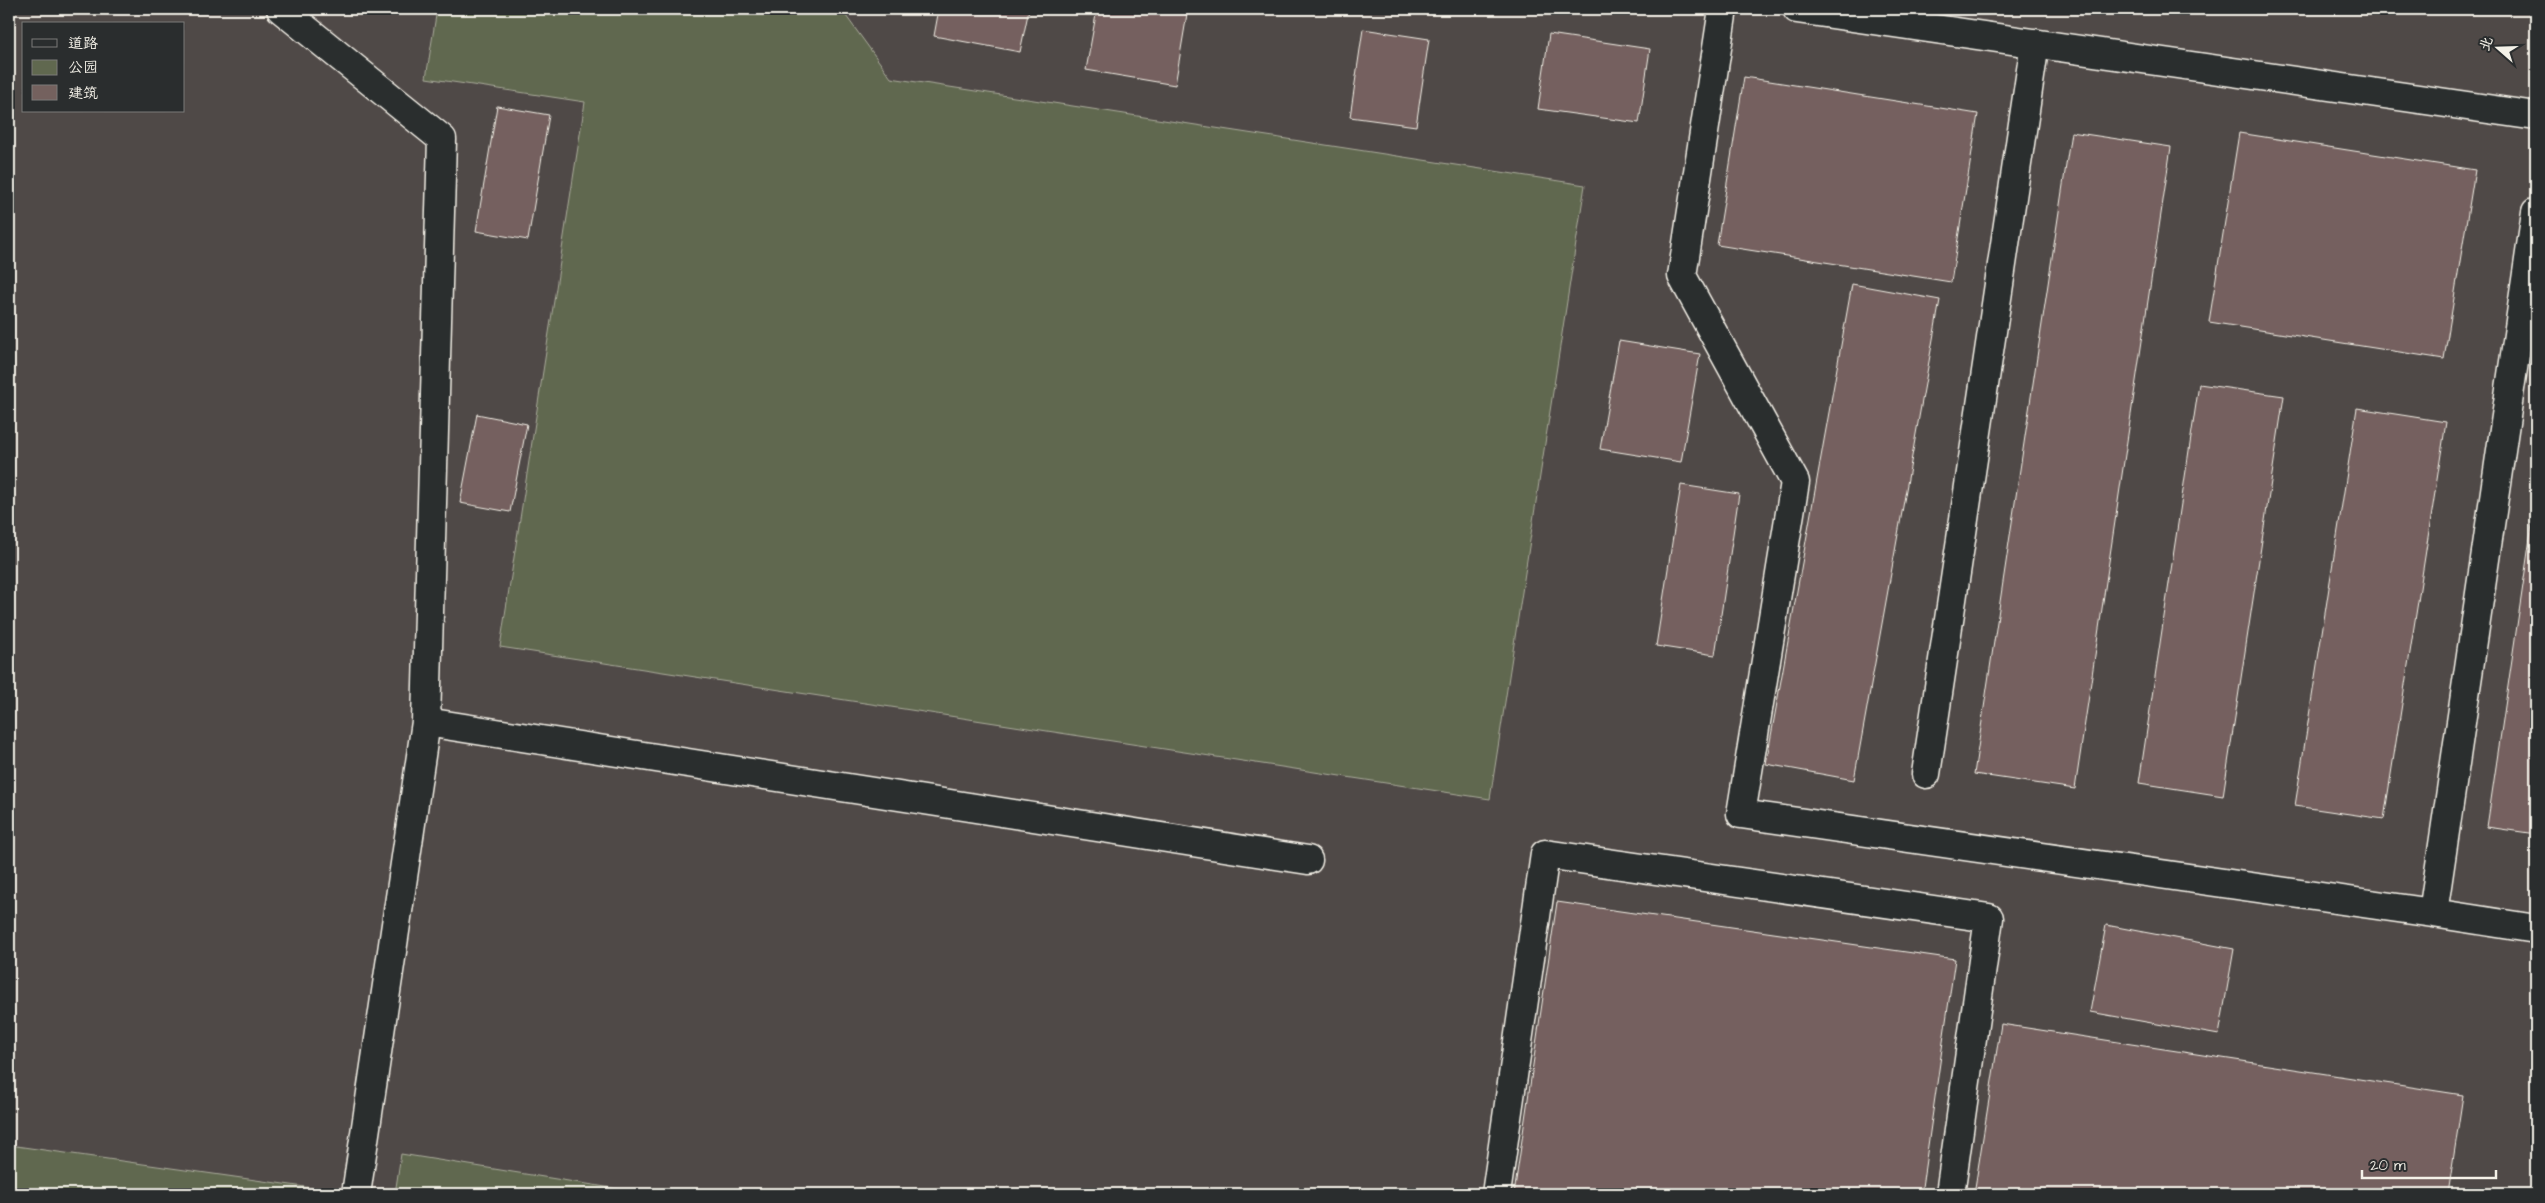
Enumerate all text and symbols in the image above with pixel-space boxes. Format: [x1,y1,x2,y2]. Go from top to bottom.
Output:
legend [22,22,185,112]
north arrow [2472,22,2522,72]
text: 道路 [68,33,98,54]
text: 北 [2475,34,2499,54]
text: 公园 [68,57,98,78]
text: 建筑 [68,83,98,104]
scale bar [2362,1148,2496,1180]
text: 20 m [2370,1155,2406,1176]

